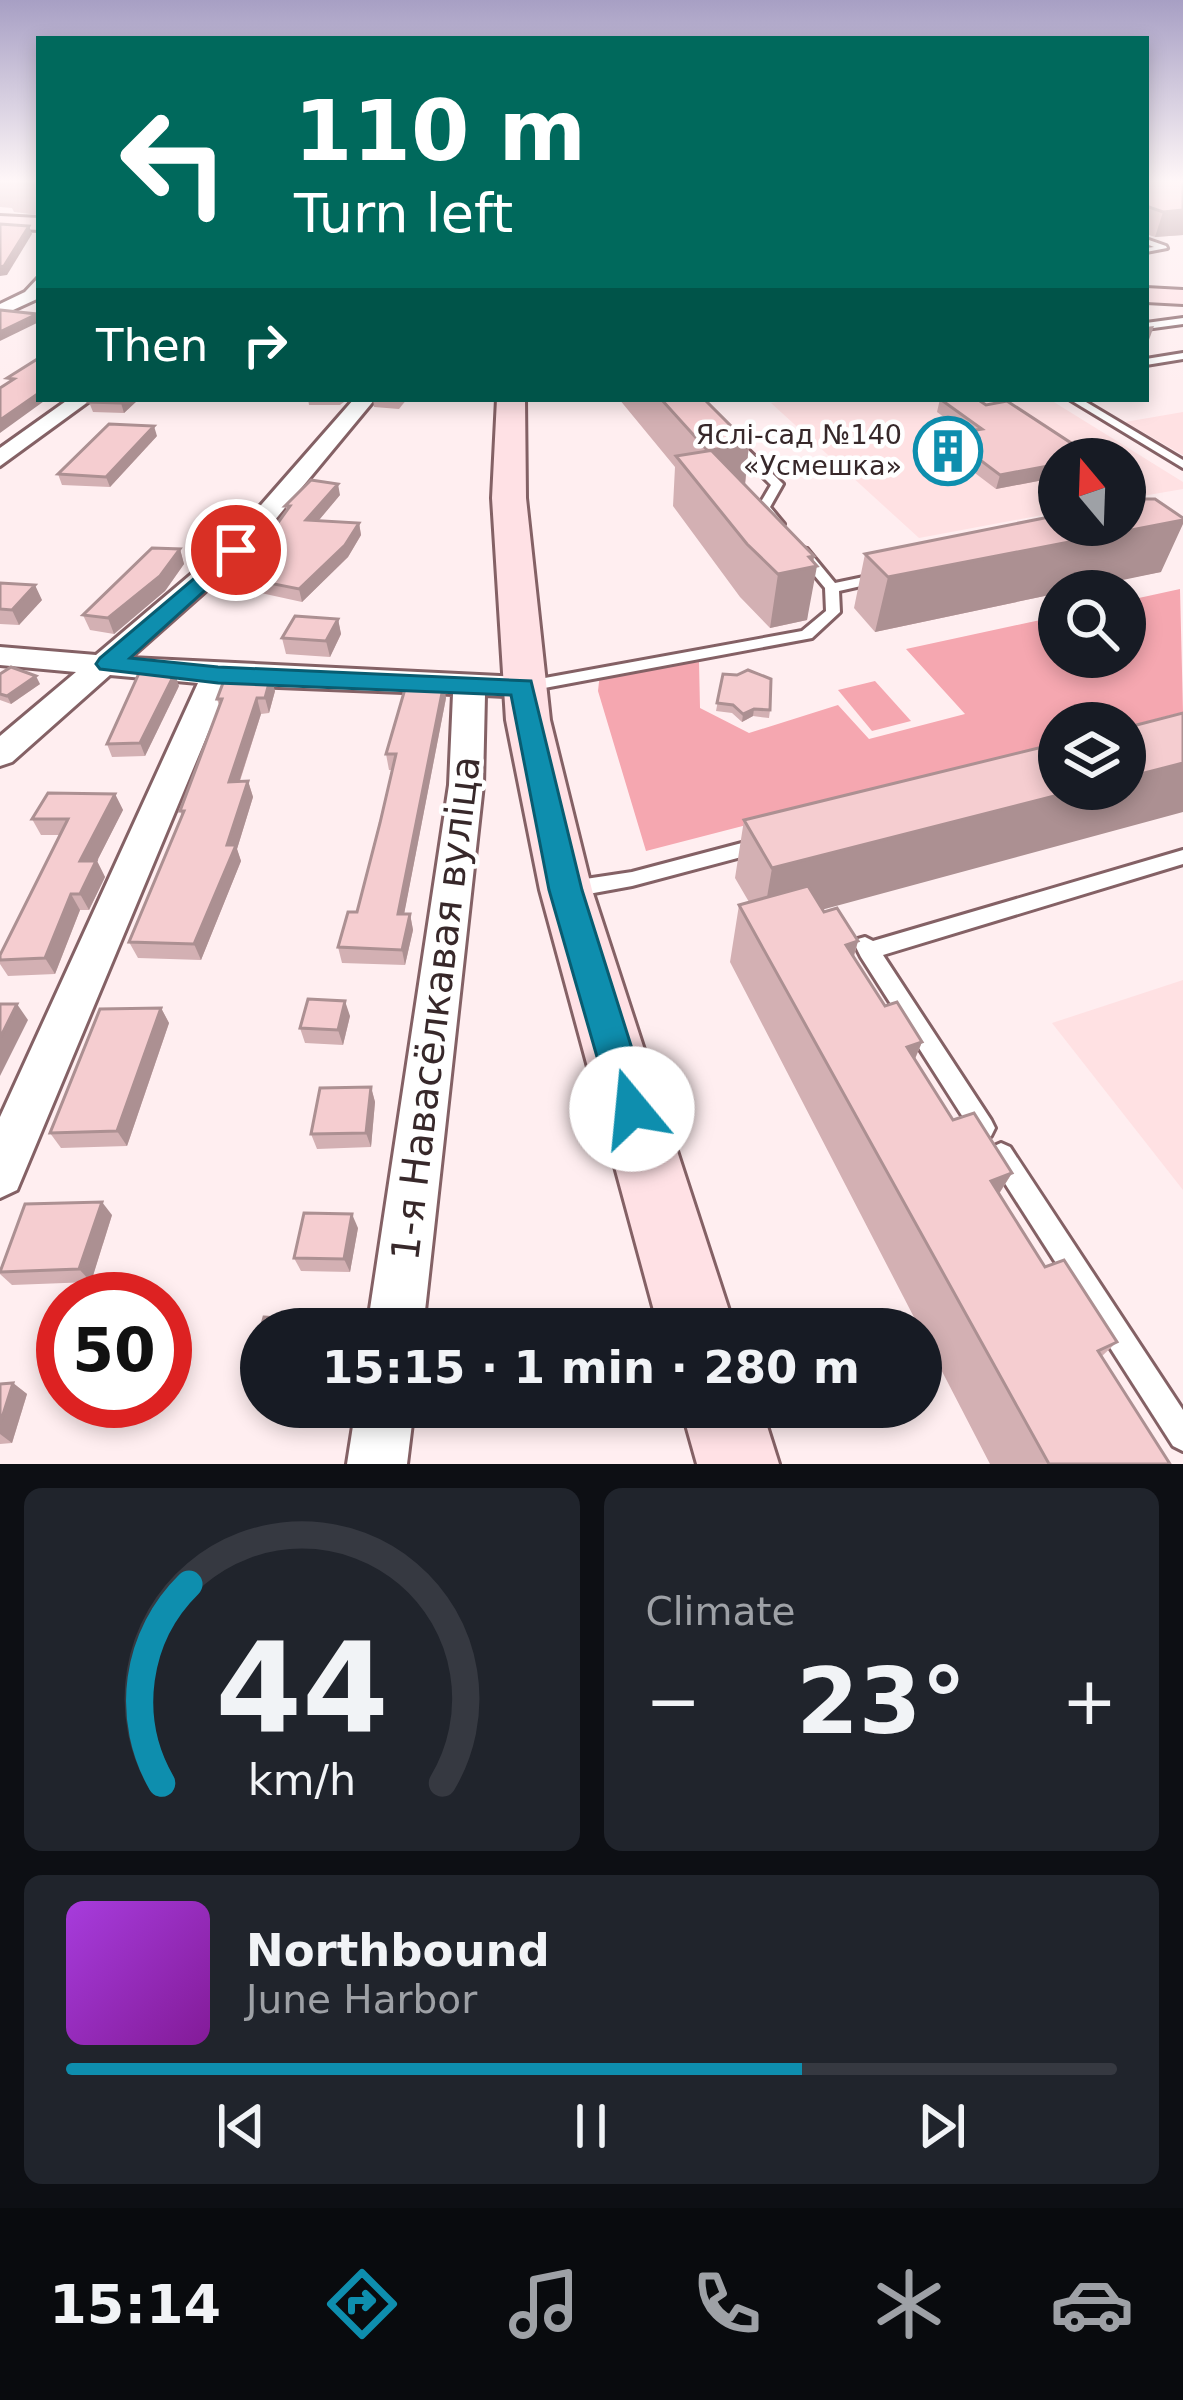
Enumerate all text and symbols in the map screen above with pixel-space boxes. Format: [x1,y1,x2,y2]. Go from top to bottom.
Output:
text: 110 m [294,82,586,180]
icon: left [96,84,252,240]
text: Turn left [294,182,513,245]
icon: right [232,312,298,378]
text: Then [96,319,208,372]
building icon: Яслі-сад №140 «Усмешка» [913,416,983,486]
place label: Яслі-сад №140 «Усмешка» [696,419,902,481]
north arrow [1038,438,1146,546]
map controls [1038,438,1146,810]
pin [185,499,287,601]
icon: arrive [203,517,269,583]
button: search [1038,570,1146,678]
button: layers [1038,702,1146,810]
street label: 1-я Навасёлкавая вуліца [382,753,489,1263]
position arrow [569,1046,695,1172]
speed limit sign: 50 [36,1272,192,1428]
text: 15:15 · 1 min · 280 m [322,1341,860,1394]
text: Climate [646,1589,796,1634]
text: 44 [215,1616,389,1761]
text: 23° [796,1649,966,1754]
text: − [646,1663,701,1740]
text: + [1062,1663,1117,1740]
text: km/h [248,1754,356,1804]
text: Northbound [246,1924,550,1977]
text: June Harbor [246,1977,477,2022]
icon: previous [208,2093,274,2159]
icon: pause [558,2093,624,2159]
icon: next [909,2093,975,2159]
icon: directions [320,2262,404,2346]
icon: music [502,2262,586,2346]
icon: phone [685,2262,769,2346]
icon: climate [867,2262,951,2346]
icon: car [1050,2262,1134,2346]
text: 15:14 [49,2273,221,2336]

